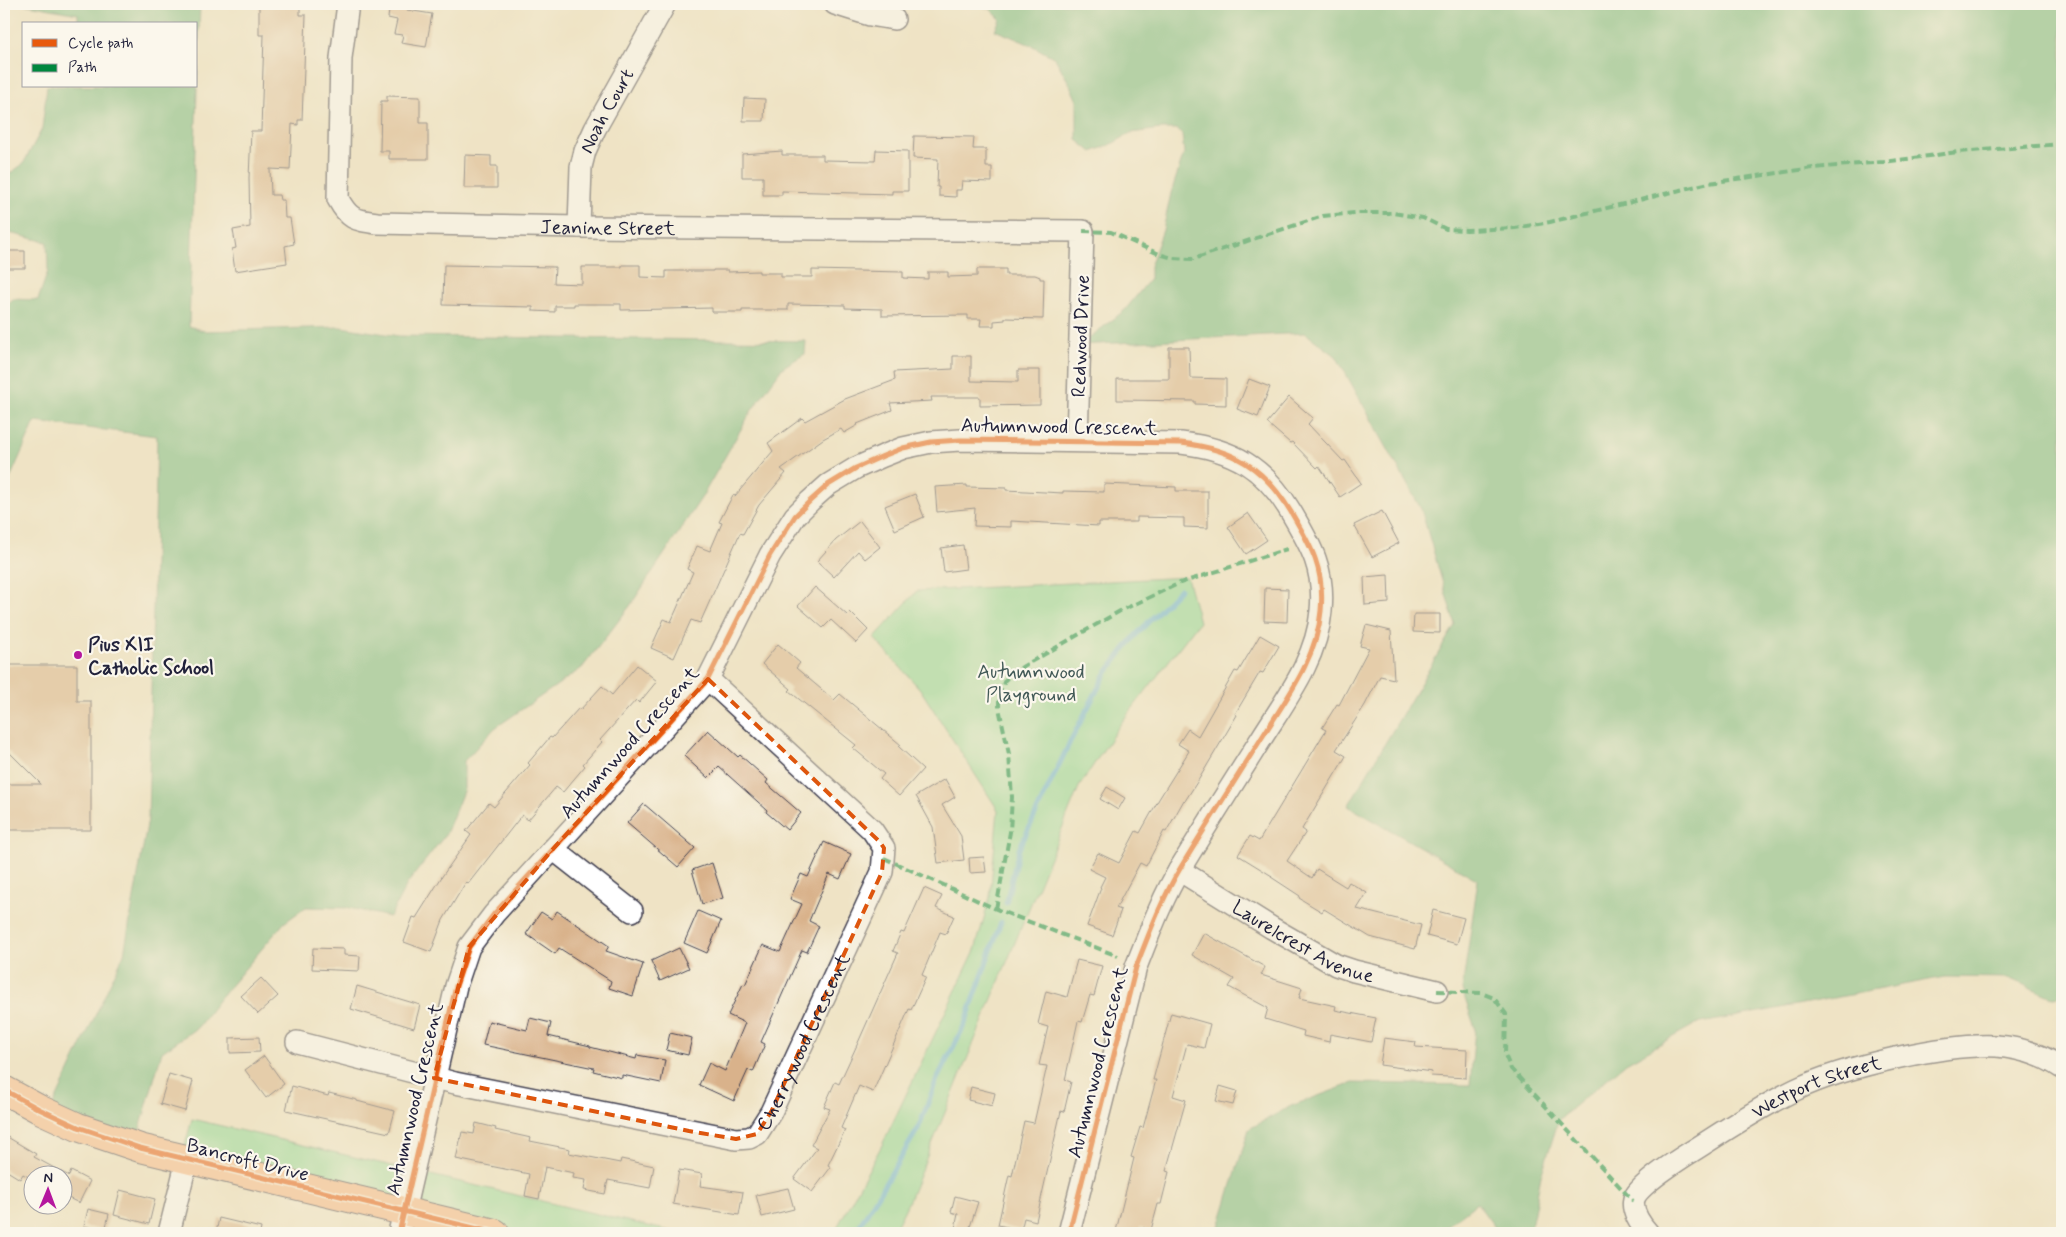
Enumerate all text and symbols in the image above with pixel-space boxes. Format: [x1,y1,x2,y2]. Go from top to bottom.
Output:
legend [22,22,198,88]
text: Cycle path [68,34,133,54]
text: Path [68,58,97,78]
street label: Noah Court [574,64,641,158]
street label: Jeanine Street [540,214,676,243]
street label: Redwood Drive [1066,274,1097,398]
street label: Autumnwood Crescent [961,412,1158,443]
place label: Pius XII Catholic School [88,632,214,682]
marker: Pius XII Catholic School [72,649,84,661]
park label: Autumnwood Playground [977,659,1085,709]
street label: Autumnwood Crescent [554,661,706,825]
street label: Laurelcrest Avenue [1226,894,1377,990]
street label: Cherrywood Crescent [751,949,858,1136]
street label: Autumnwood Crescent [1062,964,1135,1161]
street label: Autumnwood Crescent [380,1000,451,1198]
street label: Westport Street [1747,1050,1884,1126]
street label: Bancroft Drive [184,1132,312,1189]
north arrow [22,1164,72,1214]
text: N [43,1169,53,1187]

